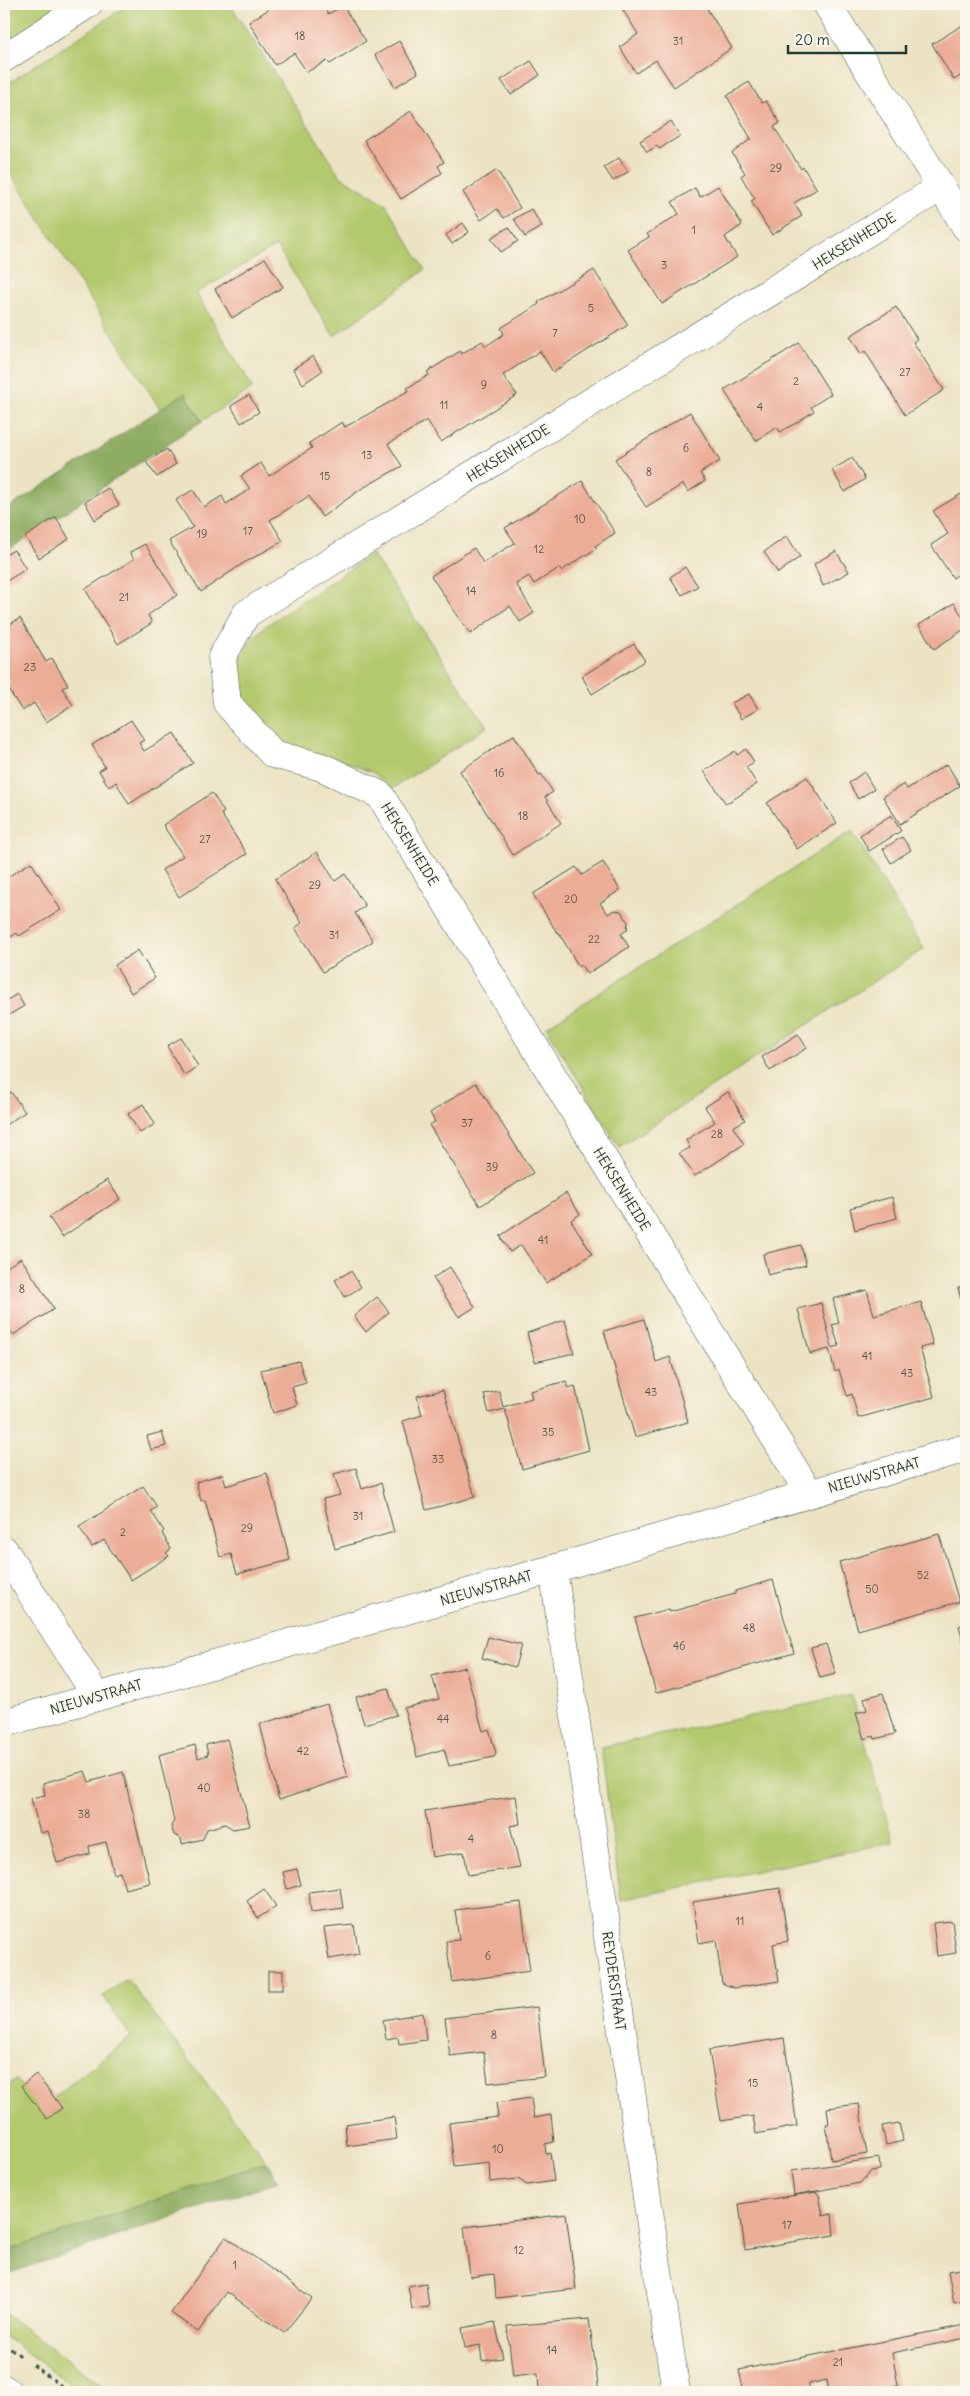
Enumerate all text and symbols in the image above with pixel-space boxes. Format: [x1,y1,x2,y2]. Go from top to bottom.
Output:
scale bar [788,22,905,54]
house number: 18 [295,29,305,43]
text: 20 m [795,30,830,49]
house number: 31 [673,34,683,48]
house number: 29 [770,161,782,175]
street label: HEKSENHEIDE [809,208,899,274]
house number: 1 [692,223,696,237]
house number: 3 [661,258,667,272]
house number: 5 [588,301,594,315]
house number: 7 [552,326,558,340]
house number: 27 [899,365,911,379]
house number: 2 [793,374,799,388]
house number: 9 [481,378,487,392]
house number: 11 [440,398,448,412]
house number: 4 [757,400,763,414]
street label: HEKSENHEIDE [463,420,553,486]
house number: 6 [683,441,689,455]
house number: 13 [362,448,372,462]
house number: 8 [646,465,652,479]
house number: 15 [320,469,330,483]
house number: 10 [574,512,586,526]
house number: 17 [243,524,253,538]
house number: 19 [197,527,207,541]
house number: 12 [534,542,544,556]
house number: 14 [466,584,476,598]
house number: 21 [119,590,129,604]
house number: 23 [24,660,36,674]
house number: 16 [494,766,504,780]
street label: HEKSENHEIDE [377,799,443,889]
house number: 18 [518,809,528,823]
house number: 27 [199,832,211,846]
house number: 29 [309,878,321,892]
house number: 20 [564,892,578,906]
house number: 31 [329,928,339,942]
house number: 22 [588,932,600,946]
house number: 37 [461,1116,473,1130]
house number: 28 [711,1127,723,1141]
street label: HEKSENHEIDE [589,1144,655,1234]
house number: 39 [486,1160,498,1174]
house number: 41 [538,1233,548,1247]
house number: 8 [19,1282,25,1296]
house number: 41 [862,1349,872,1363]
house number: 43 [901,1366,913,1380]
house number: 43 [645,1385,657,1399]
house number: 35 [542,1425,554,1439]
house number: 33 [432,1452,444,1466]
street label: NIEUWSTRAAT [826,1453,922,1497]
house number: 31 [353,1509,363,1523]
house number: 29 [241,1521,253,1535]
house number: 2 [120,1525,126,1539]
street label: NIEUWSTRAAT [438,1566,534,1610]
house number: 52 [917,1568,929,1582]
house number: 50 [865,1582,879,1596]
house number: 48 [743,1621,755,1635]
house number: 46 [673,1639,685,1653]
street label: NIEUWSTRAAT [48,1675,144,1719]
house number: 44 [437,1712,449,1726]
house number: 42 [297,1744,309,1758]
house number: 40 [197,1781,211,1795]
house number: 38 [78,1807,90,1821]
house number: 4 [468,1832,474,1846]
house number: 11 [736,1914,744,1928]
street label: REYDERSTRAAT [598,1930,630,2032]
house number: 6 [485,1949,491,1963]
house number: 8 [491,2028,497,2042]
house number: 15 [748,2076,758,2090]
house number: 10 [492,2142,504,2156]
house number: 17 [782,2218,792,2232]
house number: 12 [514,2243,524,2257]
house number: 1 [233,2258,237,2272]
house number: 14 [547,2343,557,2357]
house number: 21 [833,2355,843,2369]

